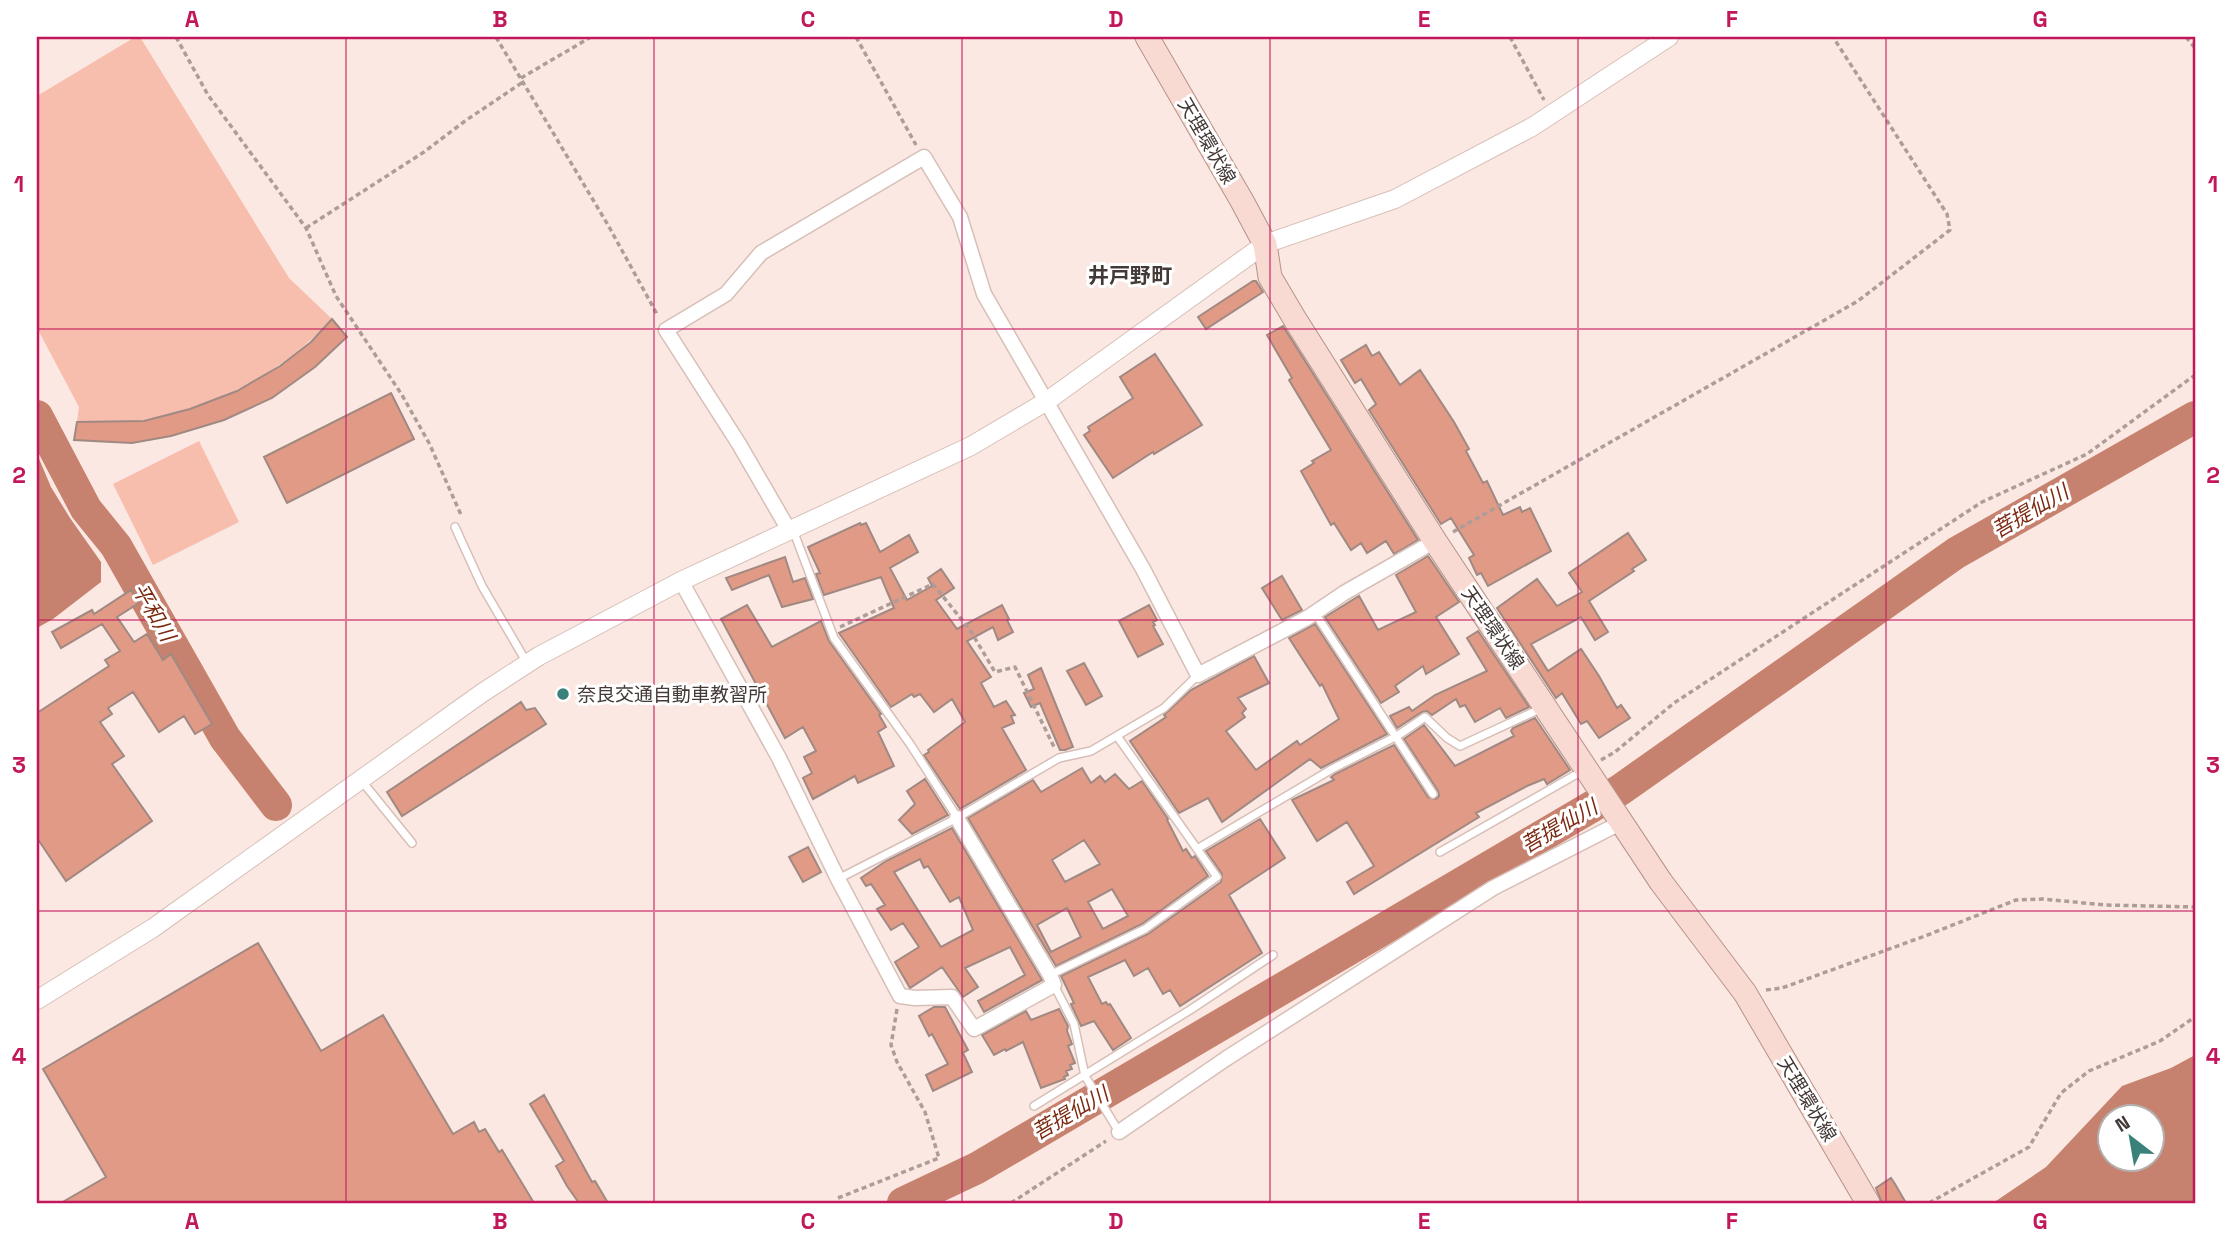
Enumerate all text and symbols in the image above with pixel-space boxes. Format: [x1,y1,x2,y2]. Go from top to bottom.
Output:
text: A [185,4,200,34]
text: B [492,4,508,34]
text: C [801,4,815,34]
text: D [1108,4,1124,34]
text: E [1418,4,1430,34]
text: F [1726,4,1738,34]
text: G [2032,4,2048,34]
street label: 天理環状線 [1172,94,1242,188]
text: 1 [14,169,24,199]
text: 1 [2208,169,2218,199]
district label: 井戸野町 [1088,262,1172,289]
text: 2 [12,460,26,490]
text: 2 [2206,460,2220,490]
water label: 菩提仙川 [1987,477,2075,544]
water label: 平和川 [127,578,182,648]
street label: 天理環状線 [1456,582,1530,674]
place label: 奈良交通自動車教習所 [577,682,767,707]
marker: 奈良交通自動車教習所 [555,686,571,702]
text: 3 [12,750,26,780]
text: 3 [2206,750,2220,780]
water label: 菩提仙川 [1516,792,1604,859]
text: 4 [12,1041,27,1071]
text: 4 [2206,1041,2221,1071]
street label: 天理環状線 [1772,1052,1842,1146]
water label: 菩提仙川 [1027,1079,1115,1146]
north arrow [2096,1104,2166,1174]
text: N [2111,1110,2134,1138]
text: A [185,1206,200,1236]
text: B [492,1206,508,1236]
text: C [801,1206,815,1236]
text: D [1108,1206,1124,1236]
text: E [1418,1206,1430,1236]
text: F [1726,1206,1738,1236]
text: G [2032,1206,2048,1236]

